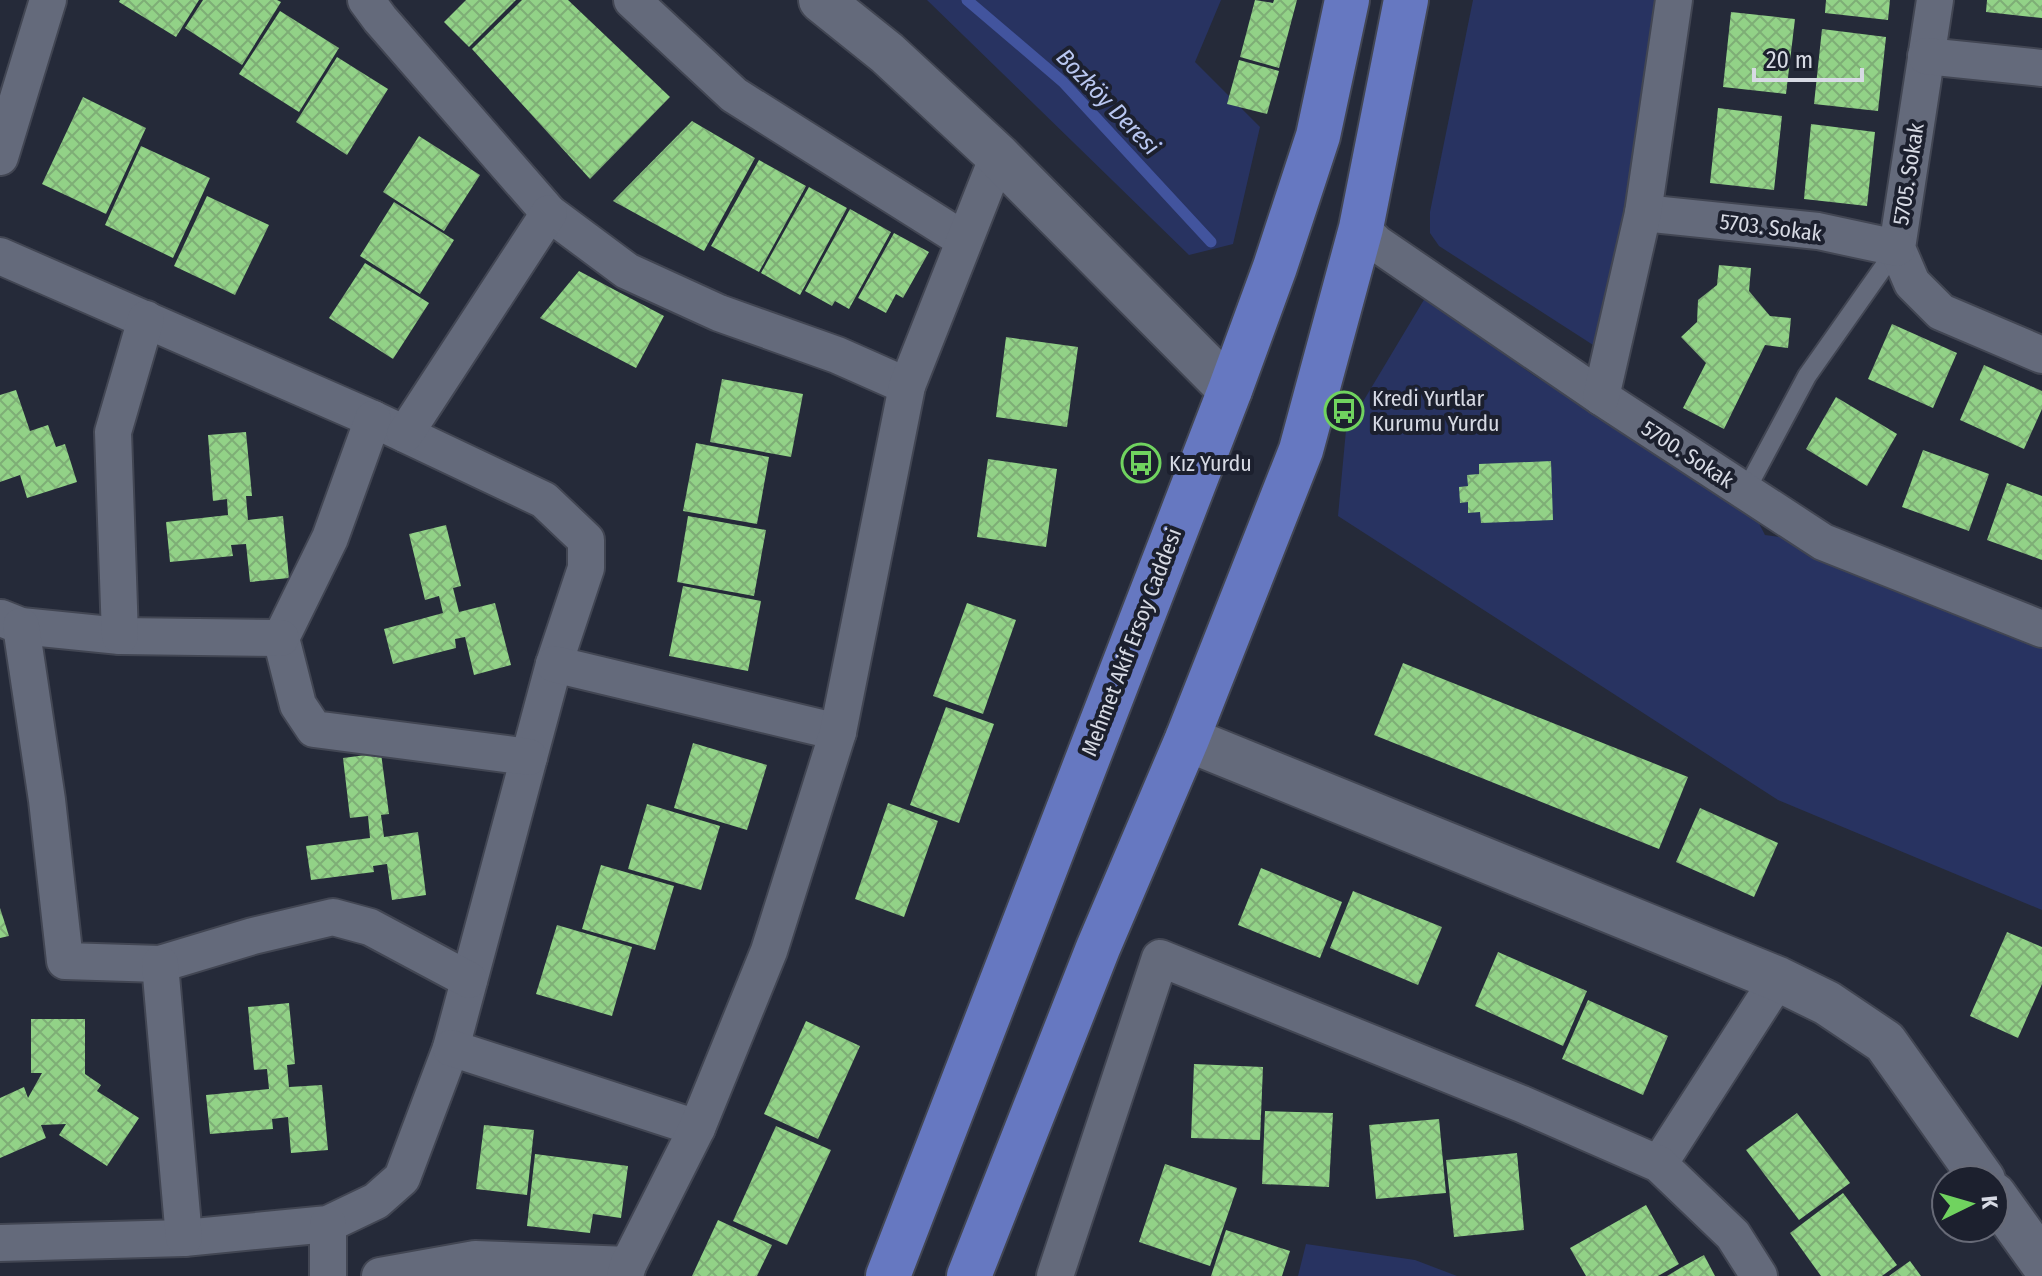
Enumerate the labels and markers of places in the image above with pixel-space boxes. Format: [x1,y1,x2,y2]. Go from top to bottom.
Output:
place label: Kredi Yurtlar Kurumu Yurdu [1372,385,1499,437]
bus stop icon: Kredi Yurtlar Kurumu Yurdu [1323,390,1365,432]
bus stop icon: Kız Yurdu [1120,442,1162,484]
place label: Kız Yurdu [1169,450,1252,477]

